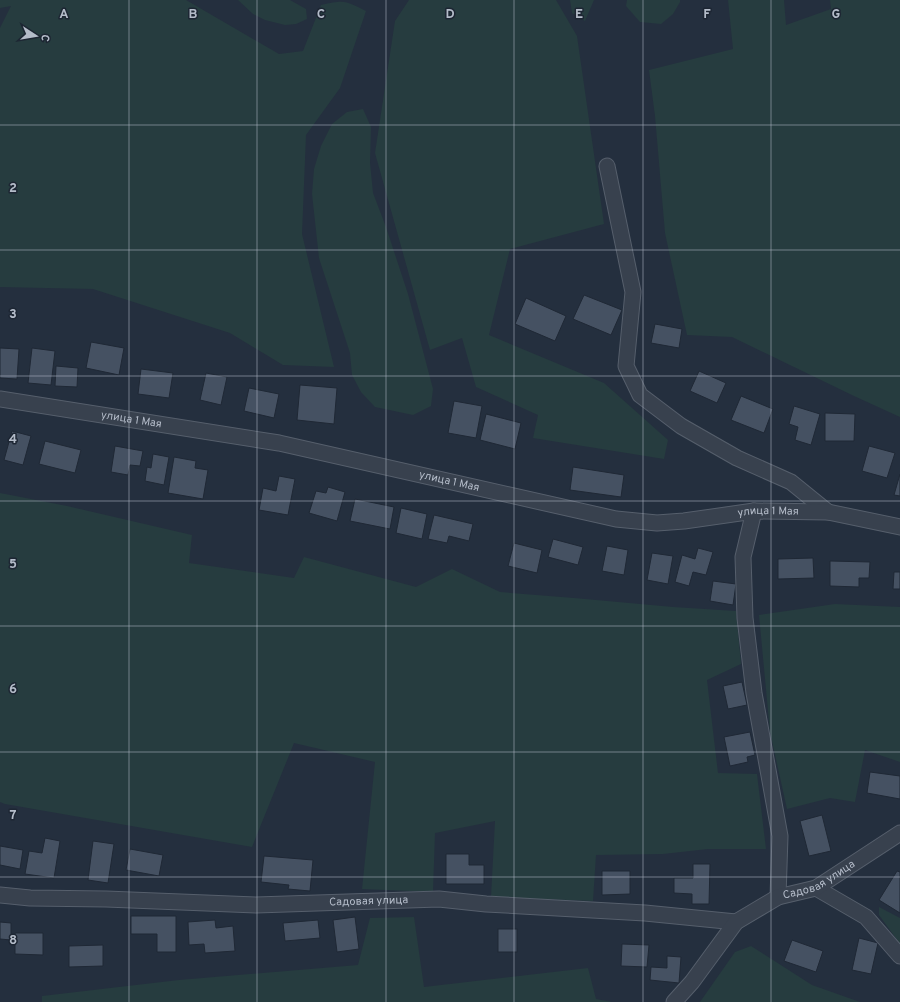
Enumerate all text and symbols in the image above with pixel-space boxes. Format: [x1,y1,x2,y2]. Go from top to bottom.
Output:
text: A [59,7,69,23]
text: B [189,7,198,23]
text: C [317,7,325,23]
text: D [445,7,455,23]
text: E [575,7,583,23]
text: F [703,7,711,23]
text: G [832,7,841,23]
north arrow [16,16,56,56]
text: С [37,33,52,43]
text: 2 [9,181,17,197]
text: 3 [9,307,17,323]
street label: улица 1 Мая [100,408,163,431]
text: 4 [9,432,17,448]
street label: улица 1 Мая [418,468,481,495]
street label: улица 1 Мая [737,504,799,520]
text: 5 [9,557,17,573]
text: 6 [9,682,17,698]
text: 7 [10,808,17,824]
street label: Садовая улица [782,857,858,903]
street label: Садовая улица [329,893,409,910]
text: 8 [9,933,17,949]

